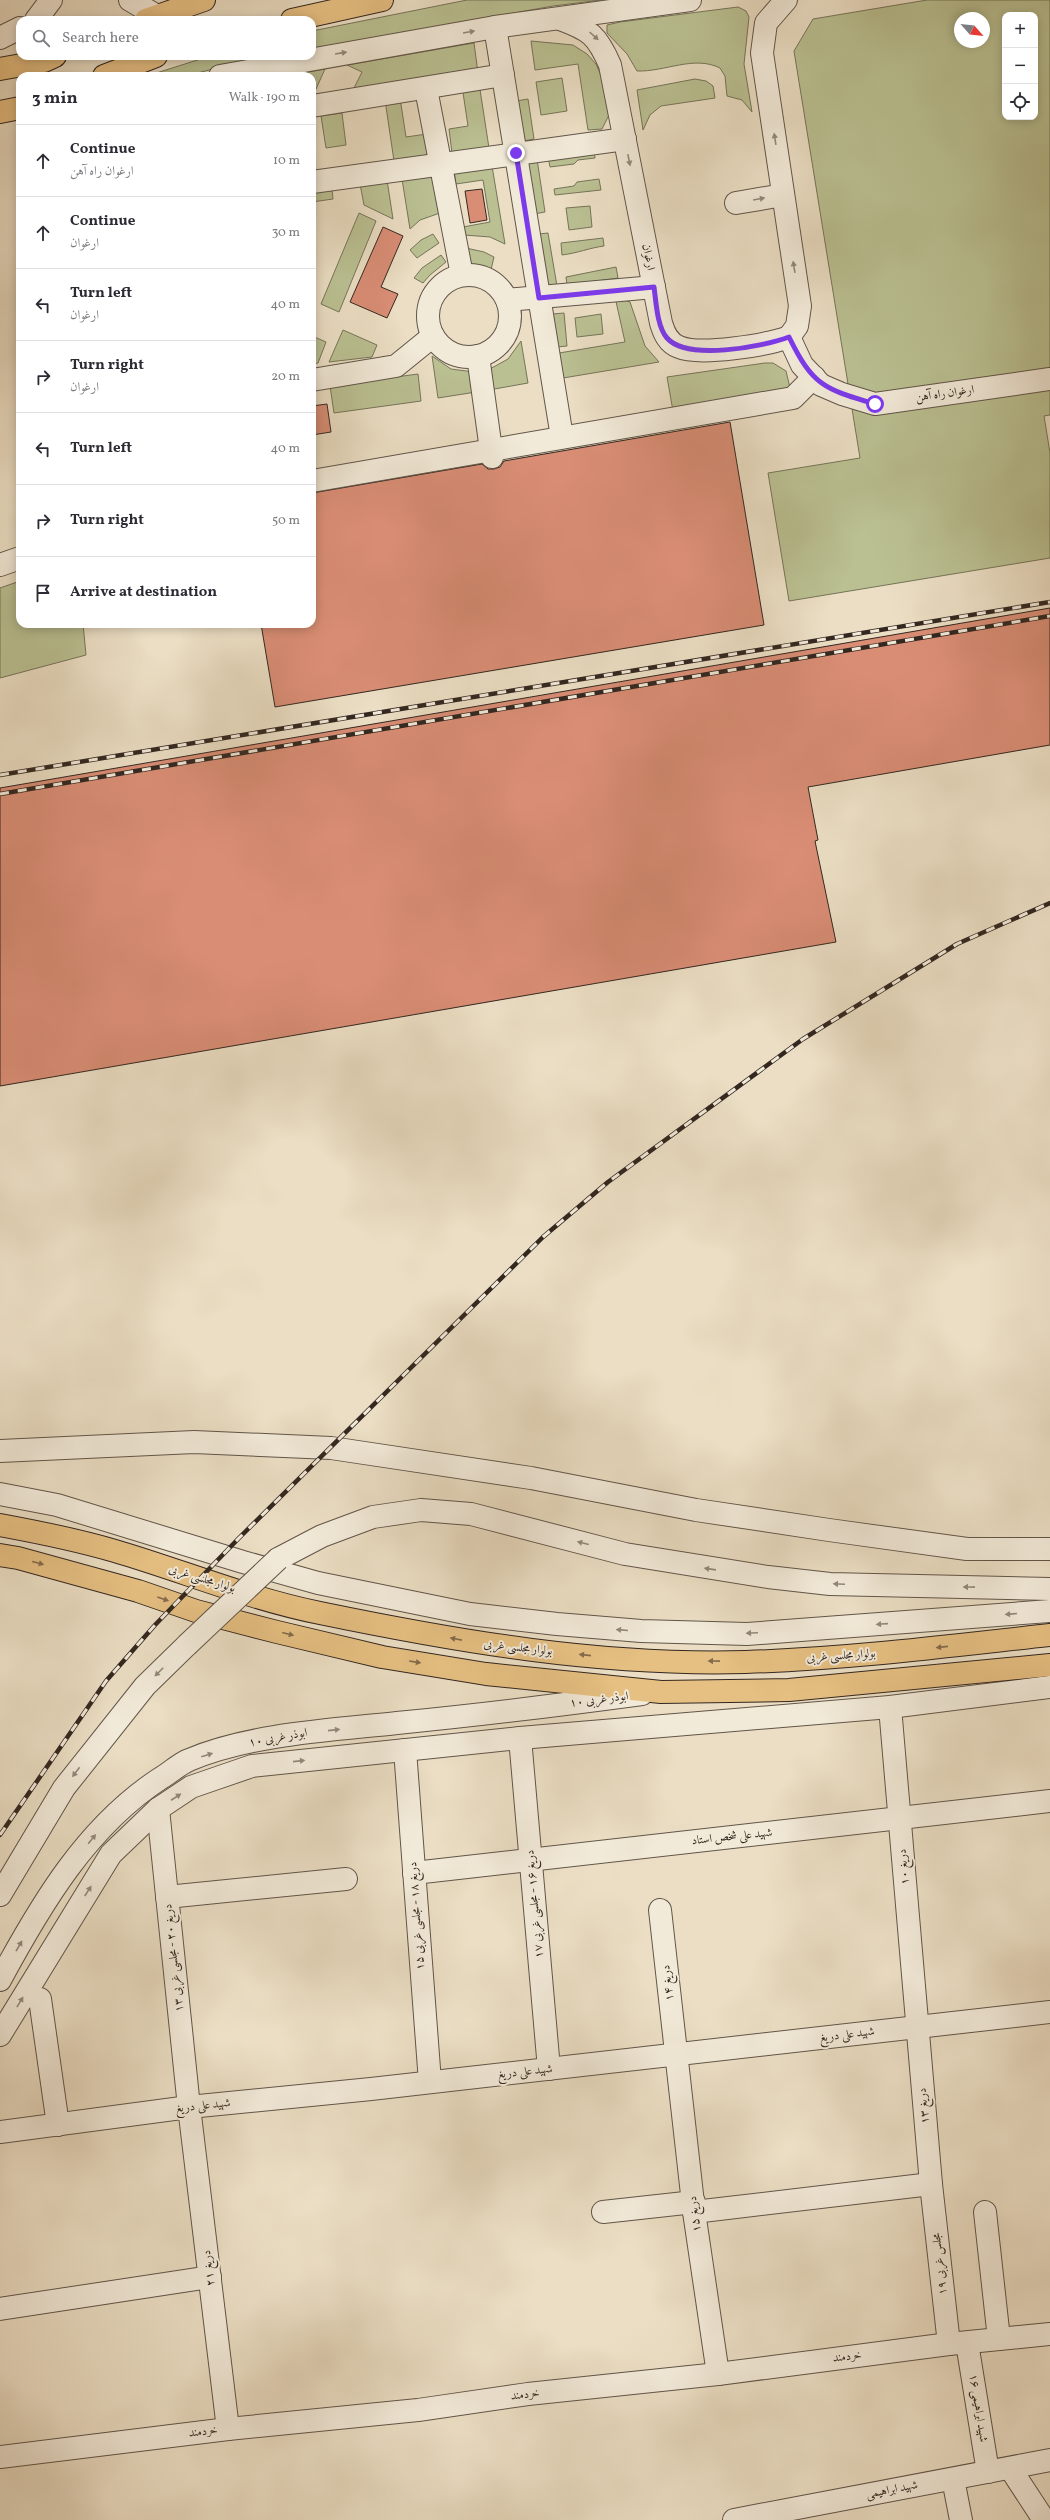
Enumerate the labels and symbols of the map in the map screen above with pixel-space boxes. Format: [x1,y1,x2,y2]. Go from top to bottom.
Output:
north arrow [954,12,990,48]
one-way arrow [463,28,475,34]
one-way arrow [589,32,599,41]
one-way arrow [335,50,347,56]
one-way arrow [772,133,778,145]
route end [507,144,525,162]
one-way arrow [627,154,633,166]
one-way arrow [753,196,766,202]
street label: ارغوان [638,242,658,272]
one-way arrow [791,261,797,273]
street label: ارغوان راه آهن [915,381,976,406]
route start [866,395,884,413]
one-way arrow [576,1540,589,1546]
one-way arrow [32,1560,44,1566]
street label: بولوار مجلسی غربی [167,1561,237,1597]
one-way arrow [704,1566,716,1572]
one-way arrow [833,1581,845,1588]
one-way arrow [962,1584,975,1590]
one-way arrow [157,1597,169,1603]
one-way arrow [1005,1611,1017,1618]
one-way arrow [876,1621,888,1628]
one-way arrow [616,1626,628,1633]
one-way arrow [746,1630,758,1637]
one-way arrow [282,1632,294,1638]
one-way arrow [449,1635,462,1641]
street label: بولوار مجلسی غربی [483,1636,553,1660]
one-way arrow [936,1644,948,1650]
street label: بولوار مجلسی غربی [806,1646,876,1666]
one-way arrow [578,1652,591,1658]
one-way arrow [707,1658,720,1664]
one-way arrow [409,1660,421,1666]
one-way arrow [155,1667,164,1677]
street label: ابوذر غربی ۱۰ [569,1688,630,1712]
street label: ابوذر غربی ۱۰ [247,1725,309,1751]
one-way arrow [328,1727,340,1733]
one-way arrow [201,1752,213,1758]
one-way arrow [293,1758,305,1764]
one-way arrow [72,1767,80,1777]
one-way arrow [170,1793,181,1801]
street label: شهید علی شخص استاد [691,1825,773,1849]
one-way arrow [87,1833,96,1844]
street label: دریغ ۱۰ [894,1848,916,1886]
street label: دریغ ۱۶ - مجلسی غربی ۱۷ [522,1849,550,1959]
street label: دریغ ۱۸ - مجلسی غربی ۱۵ [405,1861,431,1971]
one-way arrow [84,1886,92,1896]
street label: دریغ ۲۰ - مجلسی غربی ۱۳ [160,1903,190,2013]
one-way arrow [15,1940,22,1952]
street label: دریغ ۱۴ [658,1964,680,2002]
one-way arrow [17,1996,24,2008]
street label: شهید علی دریغ [818,2024,876,2048]
street label: شهید علی دریغ [497,2061,554,2085]
street label: دریغ ۱۳ [914,2087,936,2125]
street label: شهید علی دریغ [175,2095,232,2119]
street label: دریغ ۱۵ [685,2195,707,2233]
street label: مجلس غربی ۱۹ [929,2231,951,2296]
street label: دریغ ۲۱ [199,2249,221,2287]
street label: خردمند [832,2347,863,2367]
street label: شهید ابراهیمی ۱۶ [965,2373,991,2443]
street label: خردمند [510,2385,541,2405]
street label: خردمند [188,2422,219,2442]
street label: شهید ابراهیمی [865,2477,919,2503]

